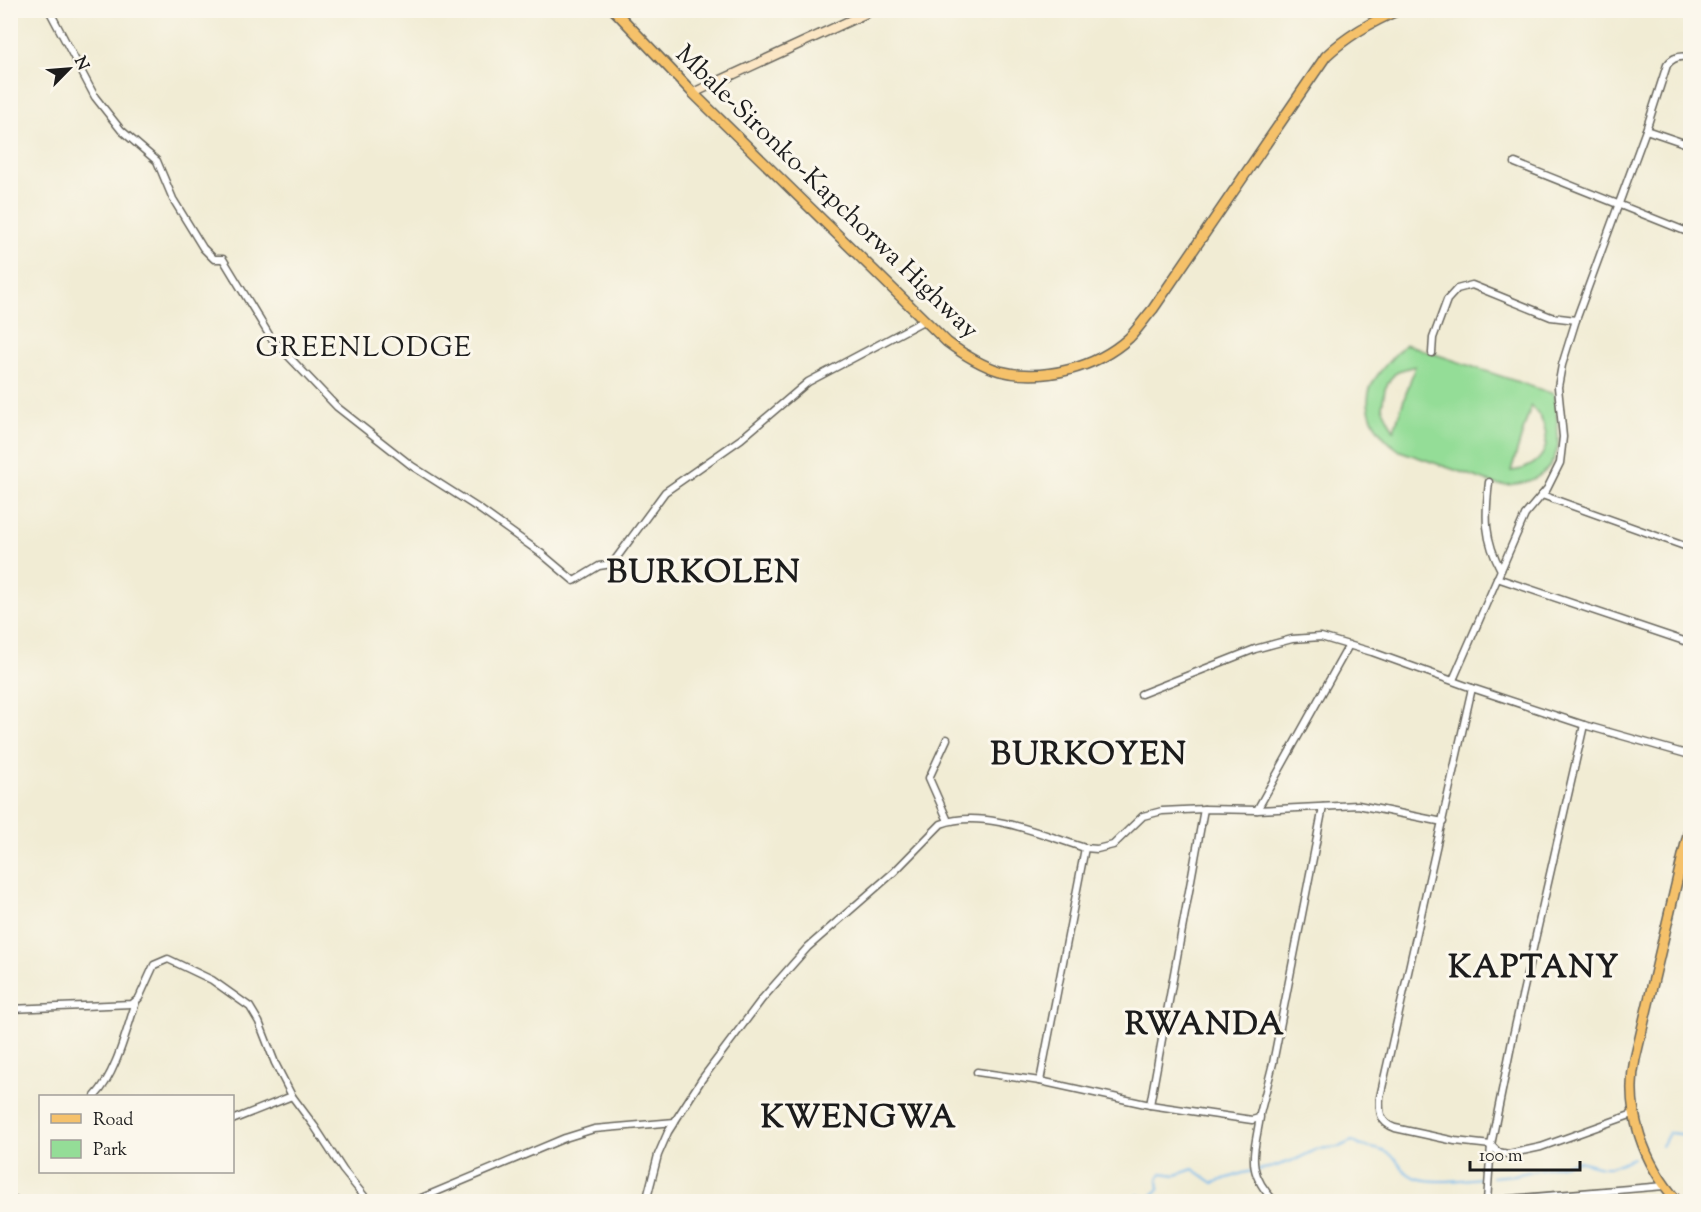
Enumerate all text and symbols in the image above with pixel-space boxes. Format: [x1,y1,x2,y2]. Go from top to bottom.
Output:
street label: Mbale-Sironko-Kapchorwa Highway [666,37,986,348]
north arrow [39,39,99,99]
text: N [67,53,94,75]
district label: GREENLODGE [256,329,472,369]
district label: BURKOLEN [607,551,801,597]
district label: BURKOYEN [991,733,1188,779]
district label: KAPTANY [1448,946,1620,992]
district label: RWANDA [1125,1003,1285,1049]
legend [39,1095,234,1173]
district label: KWENGWA [761,1096,957,1142]
text: Road [93,1108,133,1134]
scale bar [1470,1134,1580,1172]
text: Park [93,1138,128,1164]
text: 100 m [1479,1144,1523,1170]

